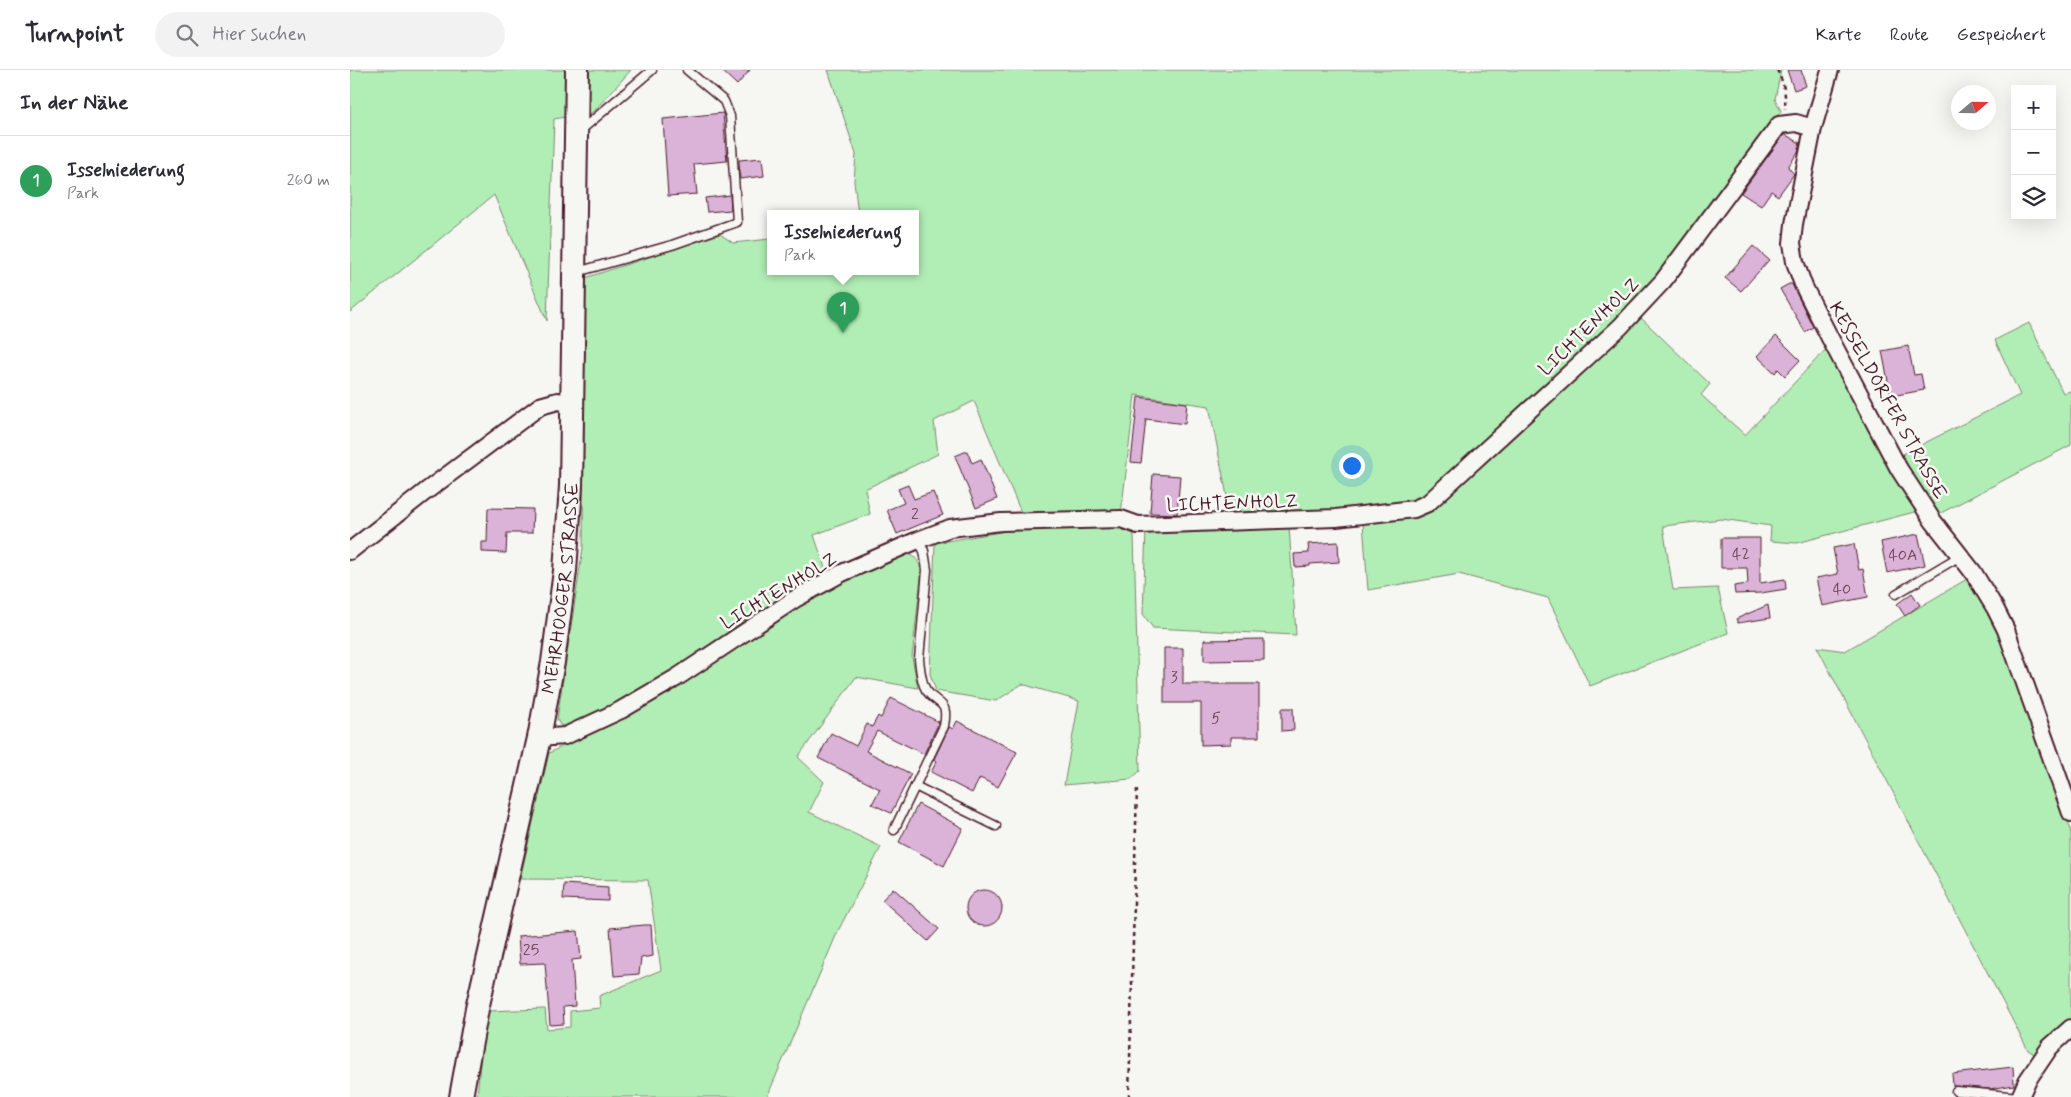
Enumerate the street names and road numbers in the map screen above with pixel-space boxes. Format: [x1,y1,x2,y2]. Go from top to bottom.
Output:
street label: LICHTENHOLZ [1533,272,1645,382]
street label: KESSELDORFER STRASSE [1823,297,1953,504]
street label: MEHRHOOGER STRASSE [536,482,585,696]
street label: LICHTENHOLZ [1166,489,1298,518]
street label: LICHTENHOLZ [716,547,841,636]

